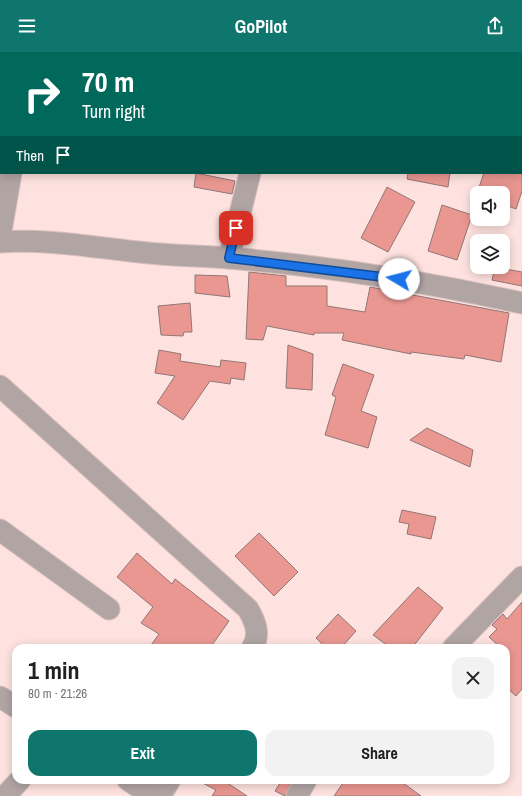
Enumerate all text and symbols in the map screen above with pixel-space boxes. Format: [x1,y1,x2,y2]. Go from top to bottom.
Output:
text: GoPilot [235,14,287,39]
icon: menu [16,15,38,37]
icon: share [484,15,506,37]
text: 70 m [82,63,134,101]
icon: right [16,68,68,120]
text: Turn right [82,99,145,124]
icon: arrive [52,144,74,166]
text: Then [16,145,44,166]
map controls [470,186,510,274]
button: sound [470,186,510,226]
pin [219,211,253,245]
icon: arrive [225,217,247,239]
button: layers [470,234,510,274]
position arrow [378,258,420,300]
text: 1 min [28,654,79,686]
button: close [452,657,494,699]
text: 80 m · 21:26 [28,685,87,702]
button: Exit [28,730,257,776]
button: Share [265,730,494,776]

